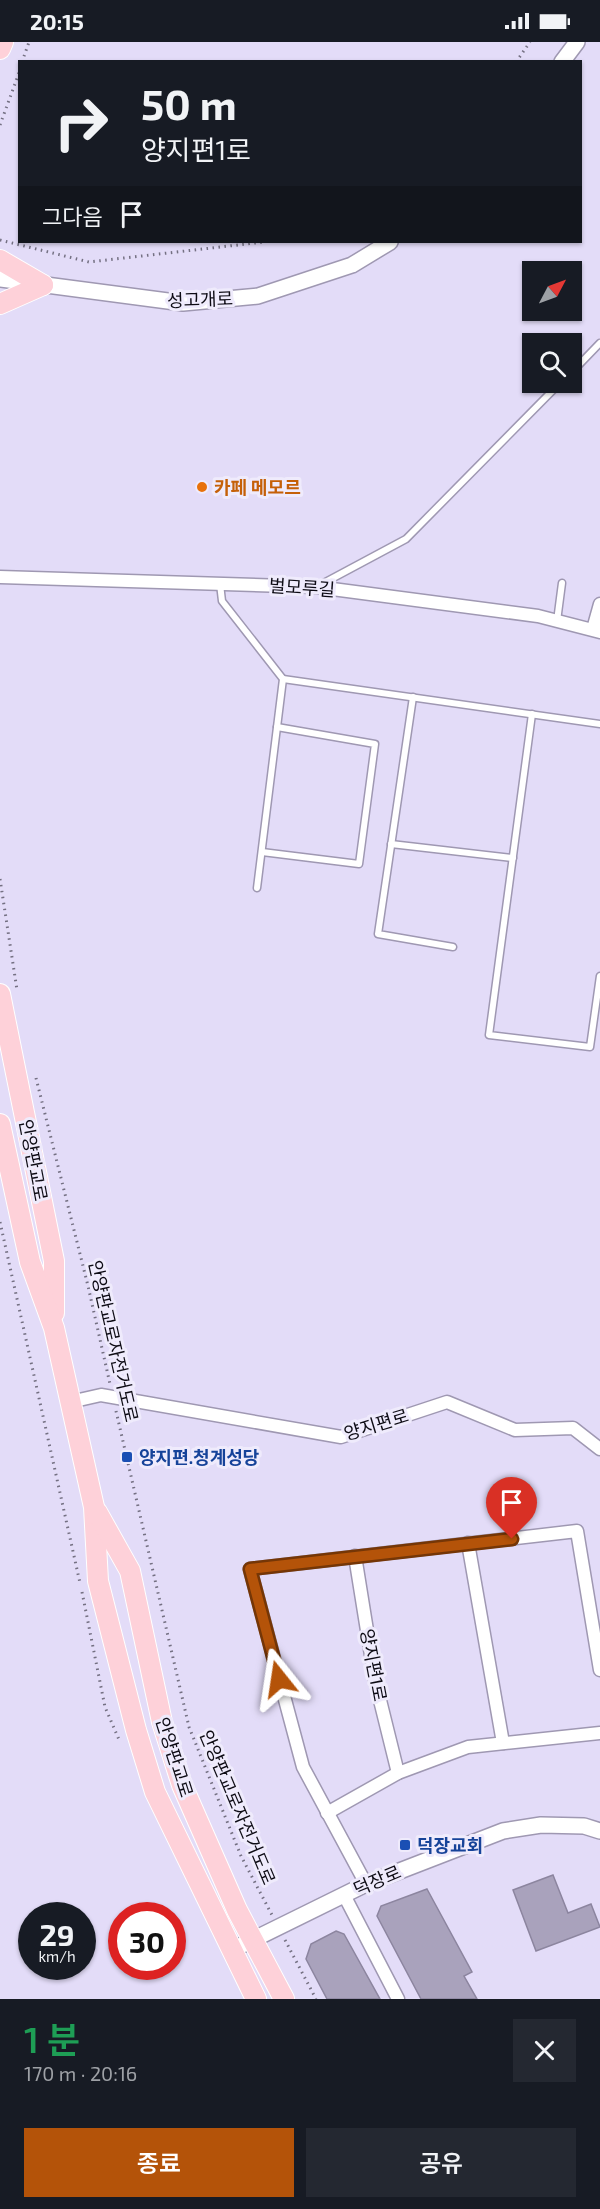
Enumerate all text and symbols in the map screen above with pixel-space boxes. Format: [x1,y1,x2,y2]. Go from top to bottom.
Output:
text: 20:15 [30,8,84,34]
text: 50 m [141,78,237,128]
icon: right [42,84,120,162]
text: 양지편1로 [141,133,251,165]
icon: arrive [115,198,148,231]
text: 그다음 [42,203,103,229]
north arrow [522,261,582,321]
map controls [522,261,582,393]
street label: 성고개로 [167,287,233,311]
button: search [522,333,582,393]
place label: 카페 메모르 [214,476,301,498]
marker: 카페 메모르 [195,480,209,494]
street label: 벌모루길 [268,574,336,600]
street label: 안양판교로 [15,1117,53,1203]
street label: 안양판교로자전거도로 [85,1258,143,1424]
street label: 양지편로 [341,1404,411,1444]
place label: 양지편.청계성당 [139,1446,259,1468]
marker: 양지편.청계성당 [120,1450,134,1464]
pin [486,1477,537,1539]
icon: arrive [495,1486,528,1519]
street label: 양지편1로 [356,1627,392,1703]
position arrow [247,1647,311,1711]
street label: 안양판교로 [152,1714,198,1800]
street label: 안양판교로자전거도로 [196,1726,280,1888]
place label: 덕장교회 [417,1834,483,1856]
marker: 덕장교회 [398,1838,412,1852]
street label: 덕장로 [350,1860,404,1900]
speed limit sign: 30 [108,1902,186,1980]
text: 29 [39,1916,75,1952]
text: km/h [38,1947,76,1965]
text: 1 분 [24,2017,80,2060]
button: close [513,2019,576,2082]
text: 170 m · 20:16 [24,2061,137,2085]
button: 종료 [24,2128,294,2197]
button: 공유 [306,2128,576,2197]

